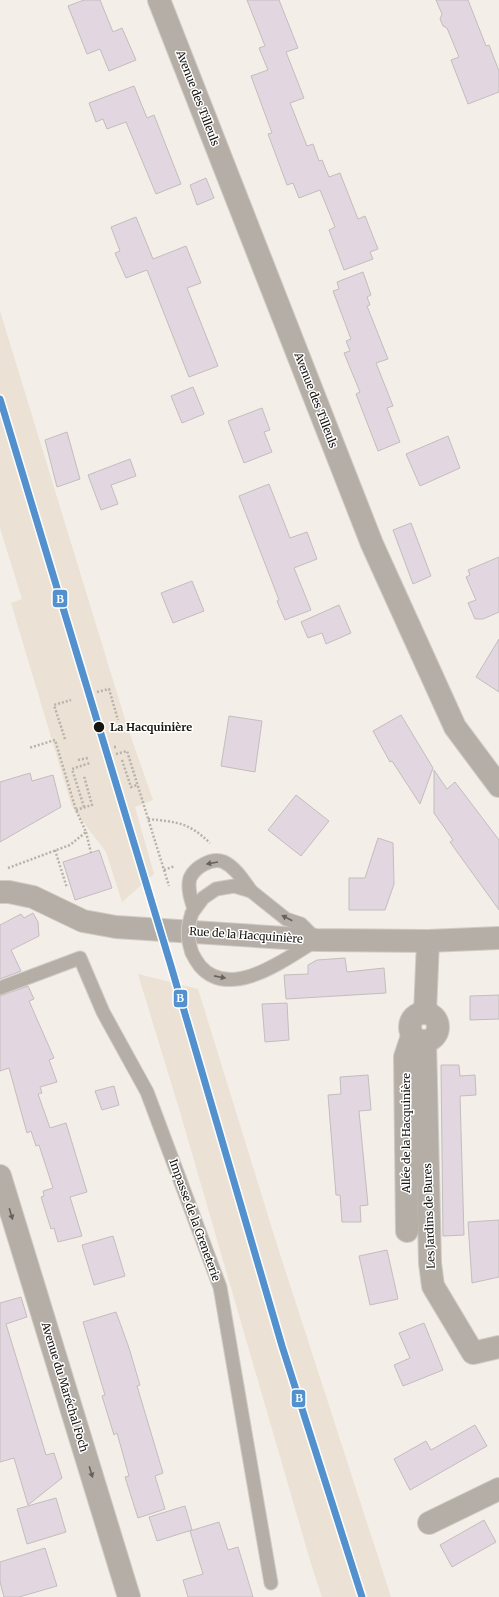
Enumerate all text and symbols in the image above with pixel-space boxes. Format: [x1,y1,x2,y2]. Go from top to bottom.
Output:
street label: Avenue des Tilleuls [173,47,223,148]
street label: Avenue des Tilleuls [291,349,341,450]
line badge: B [52,589,68,608]
text: B [56,592,64,606]
marker: La Hacquinière [92,720,106,734]
place label: La Hacquinière [110,720,192,734]
one-way arrow [205,860,218,866]
one-way arrow [281,915,293,922]
street label: Rue de la Hacquinière [189,924,303,946]
one-way arrow [214,975,226,981]
line badge: B [173,989,188,1008]
text: B [176,991,184,1005]
street label: Allée de la Hacquinière [399,1073,413,1194]
street label: Impasse de la Greneterie [166,1157,224,1283]
street label: Les Jardins de Bures [420,1163,438,1269]
one-way arrow [9,1208,15,1220]
street label: Avenue du Maréchal Foch [38,1319,92,1454]
line badge: B [291,1389,306,1408]
text: B [295,1391,303,1405]
one-way arrow [88,1466,94,1478]

